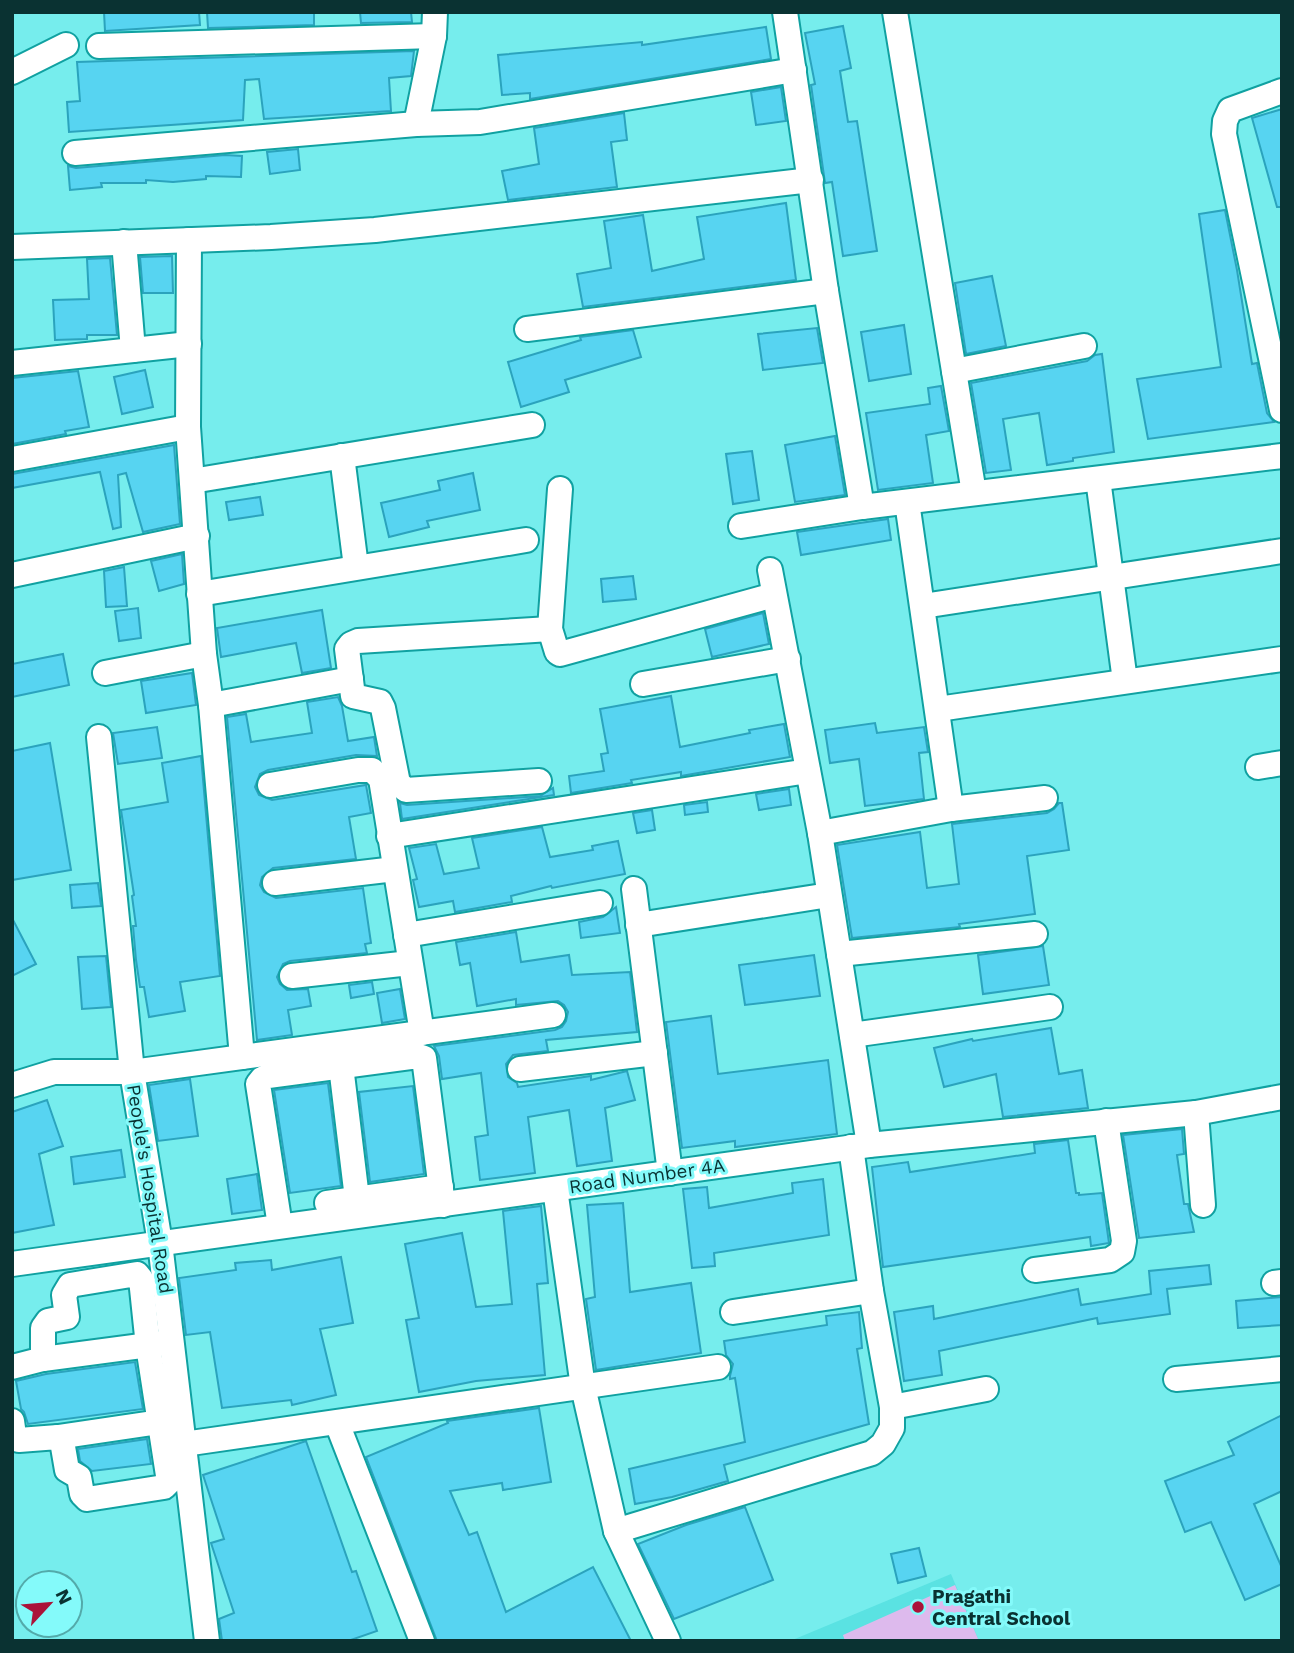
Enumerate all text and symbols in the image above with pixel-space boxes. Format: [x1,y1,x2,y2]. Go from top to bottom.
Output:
street label: People's Hospital Road [122,1083,178,1295]
street label: Road Number 4A [568,1154,727,1198]
north arrow [14,1569,84,1639]
text: N [50,1585,77,1608]
place label: Pragathi Central School [932,1585,1071,1630]
marker: Pragathi Central School [910,1599,926,1615]

